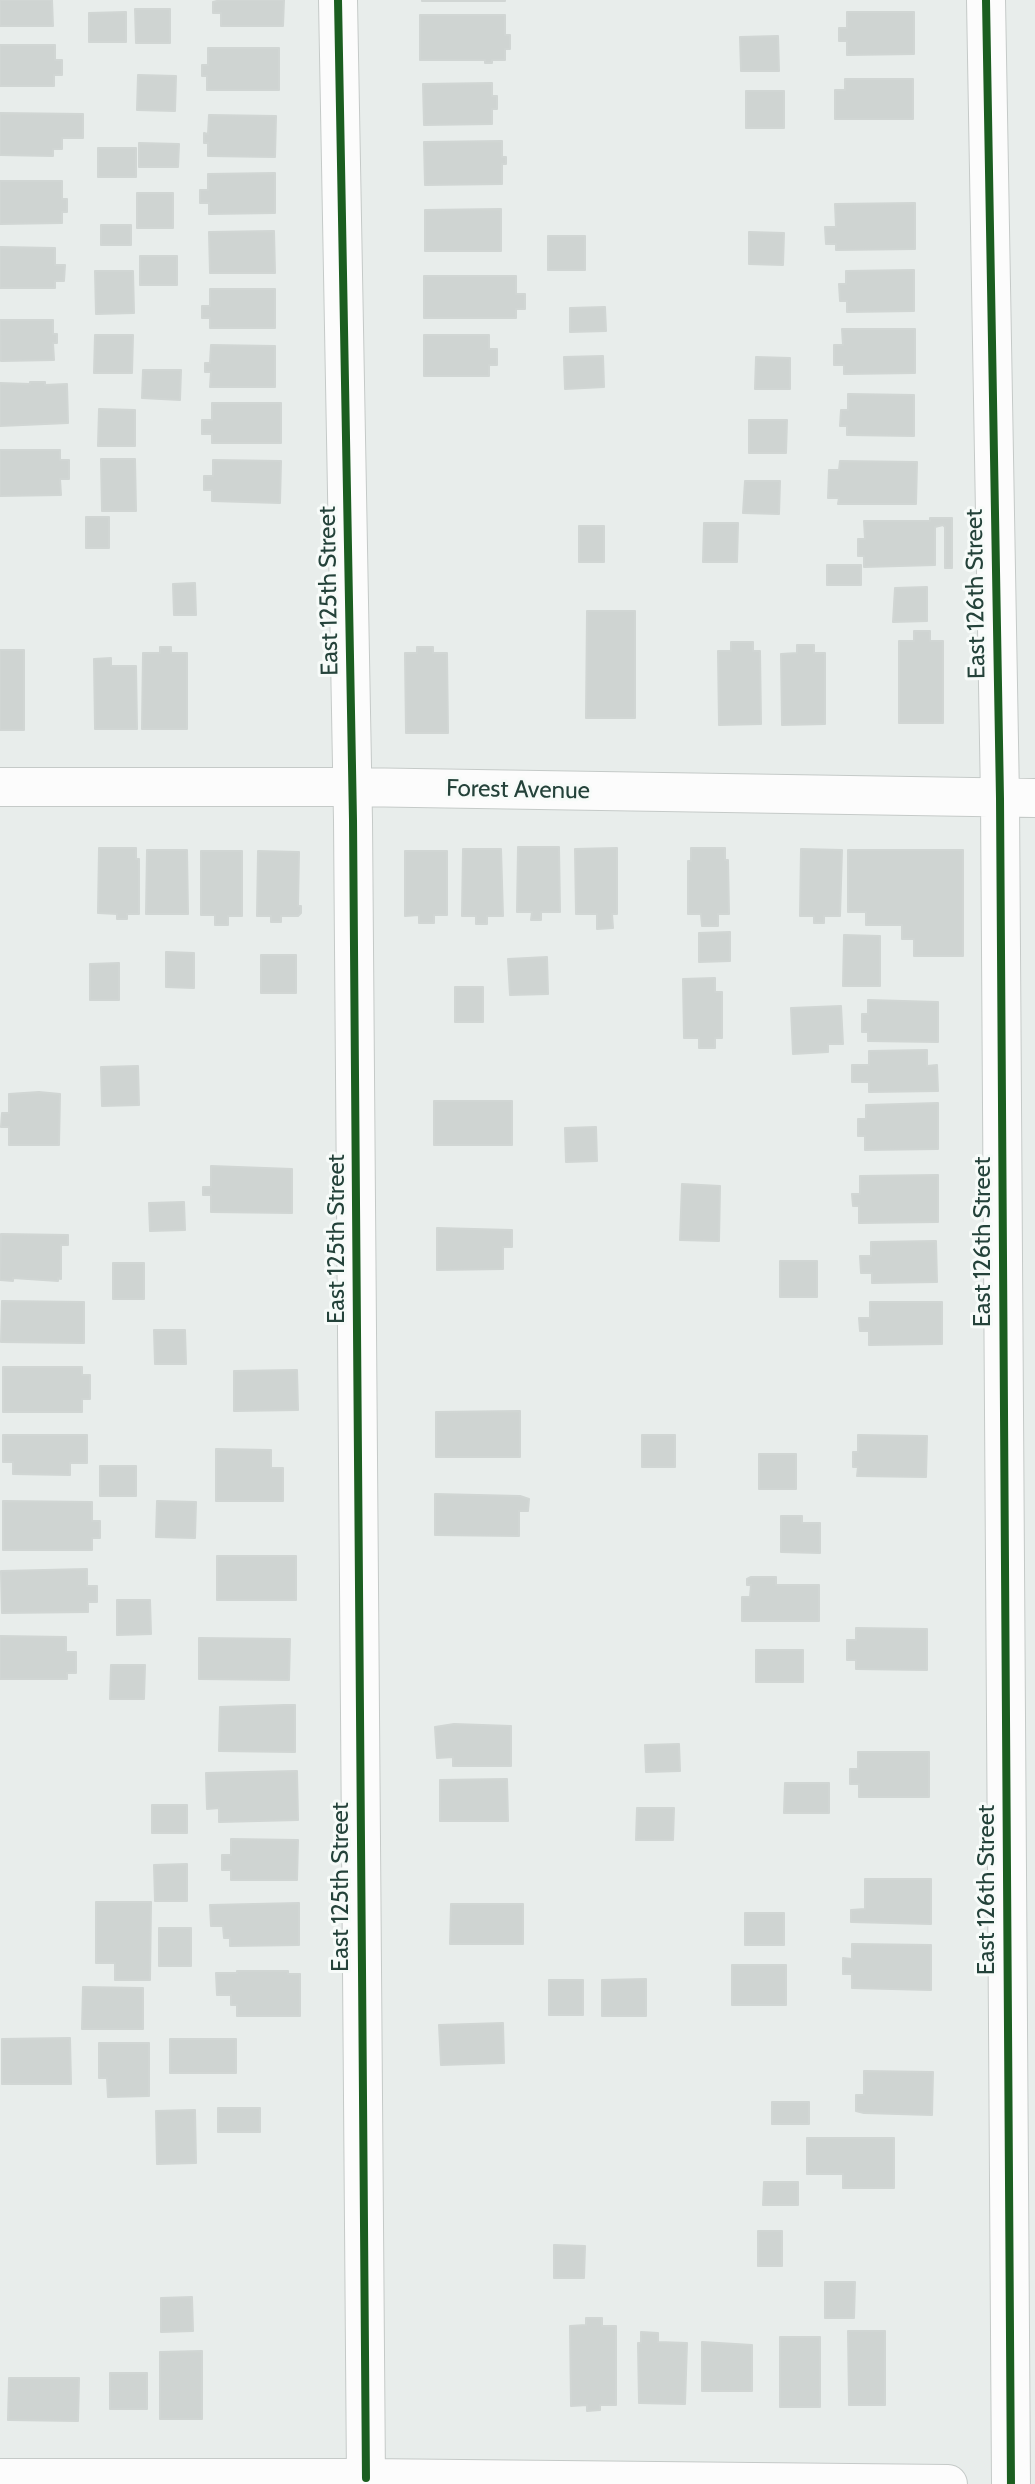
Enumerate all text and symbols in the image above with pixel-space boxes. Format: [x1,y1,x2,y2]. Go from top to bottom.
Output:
street label: East 125th Street [313,506,345,676]
street label: East 126th Street [960,509,992,679]
street label: Forest Avenue [446,774,590,806]
street label: East 125th Street [323,1154,351,1324]
street label: East 126th Street [969,1157,997,1327]
street label: East 125th Street [327,1802,355,1972]
street label: East 126th Street [973,1805,1001,1975]

